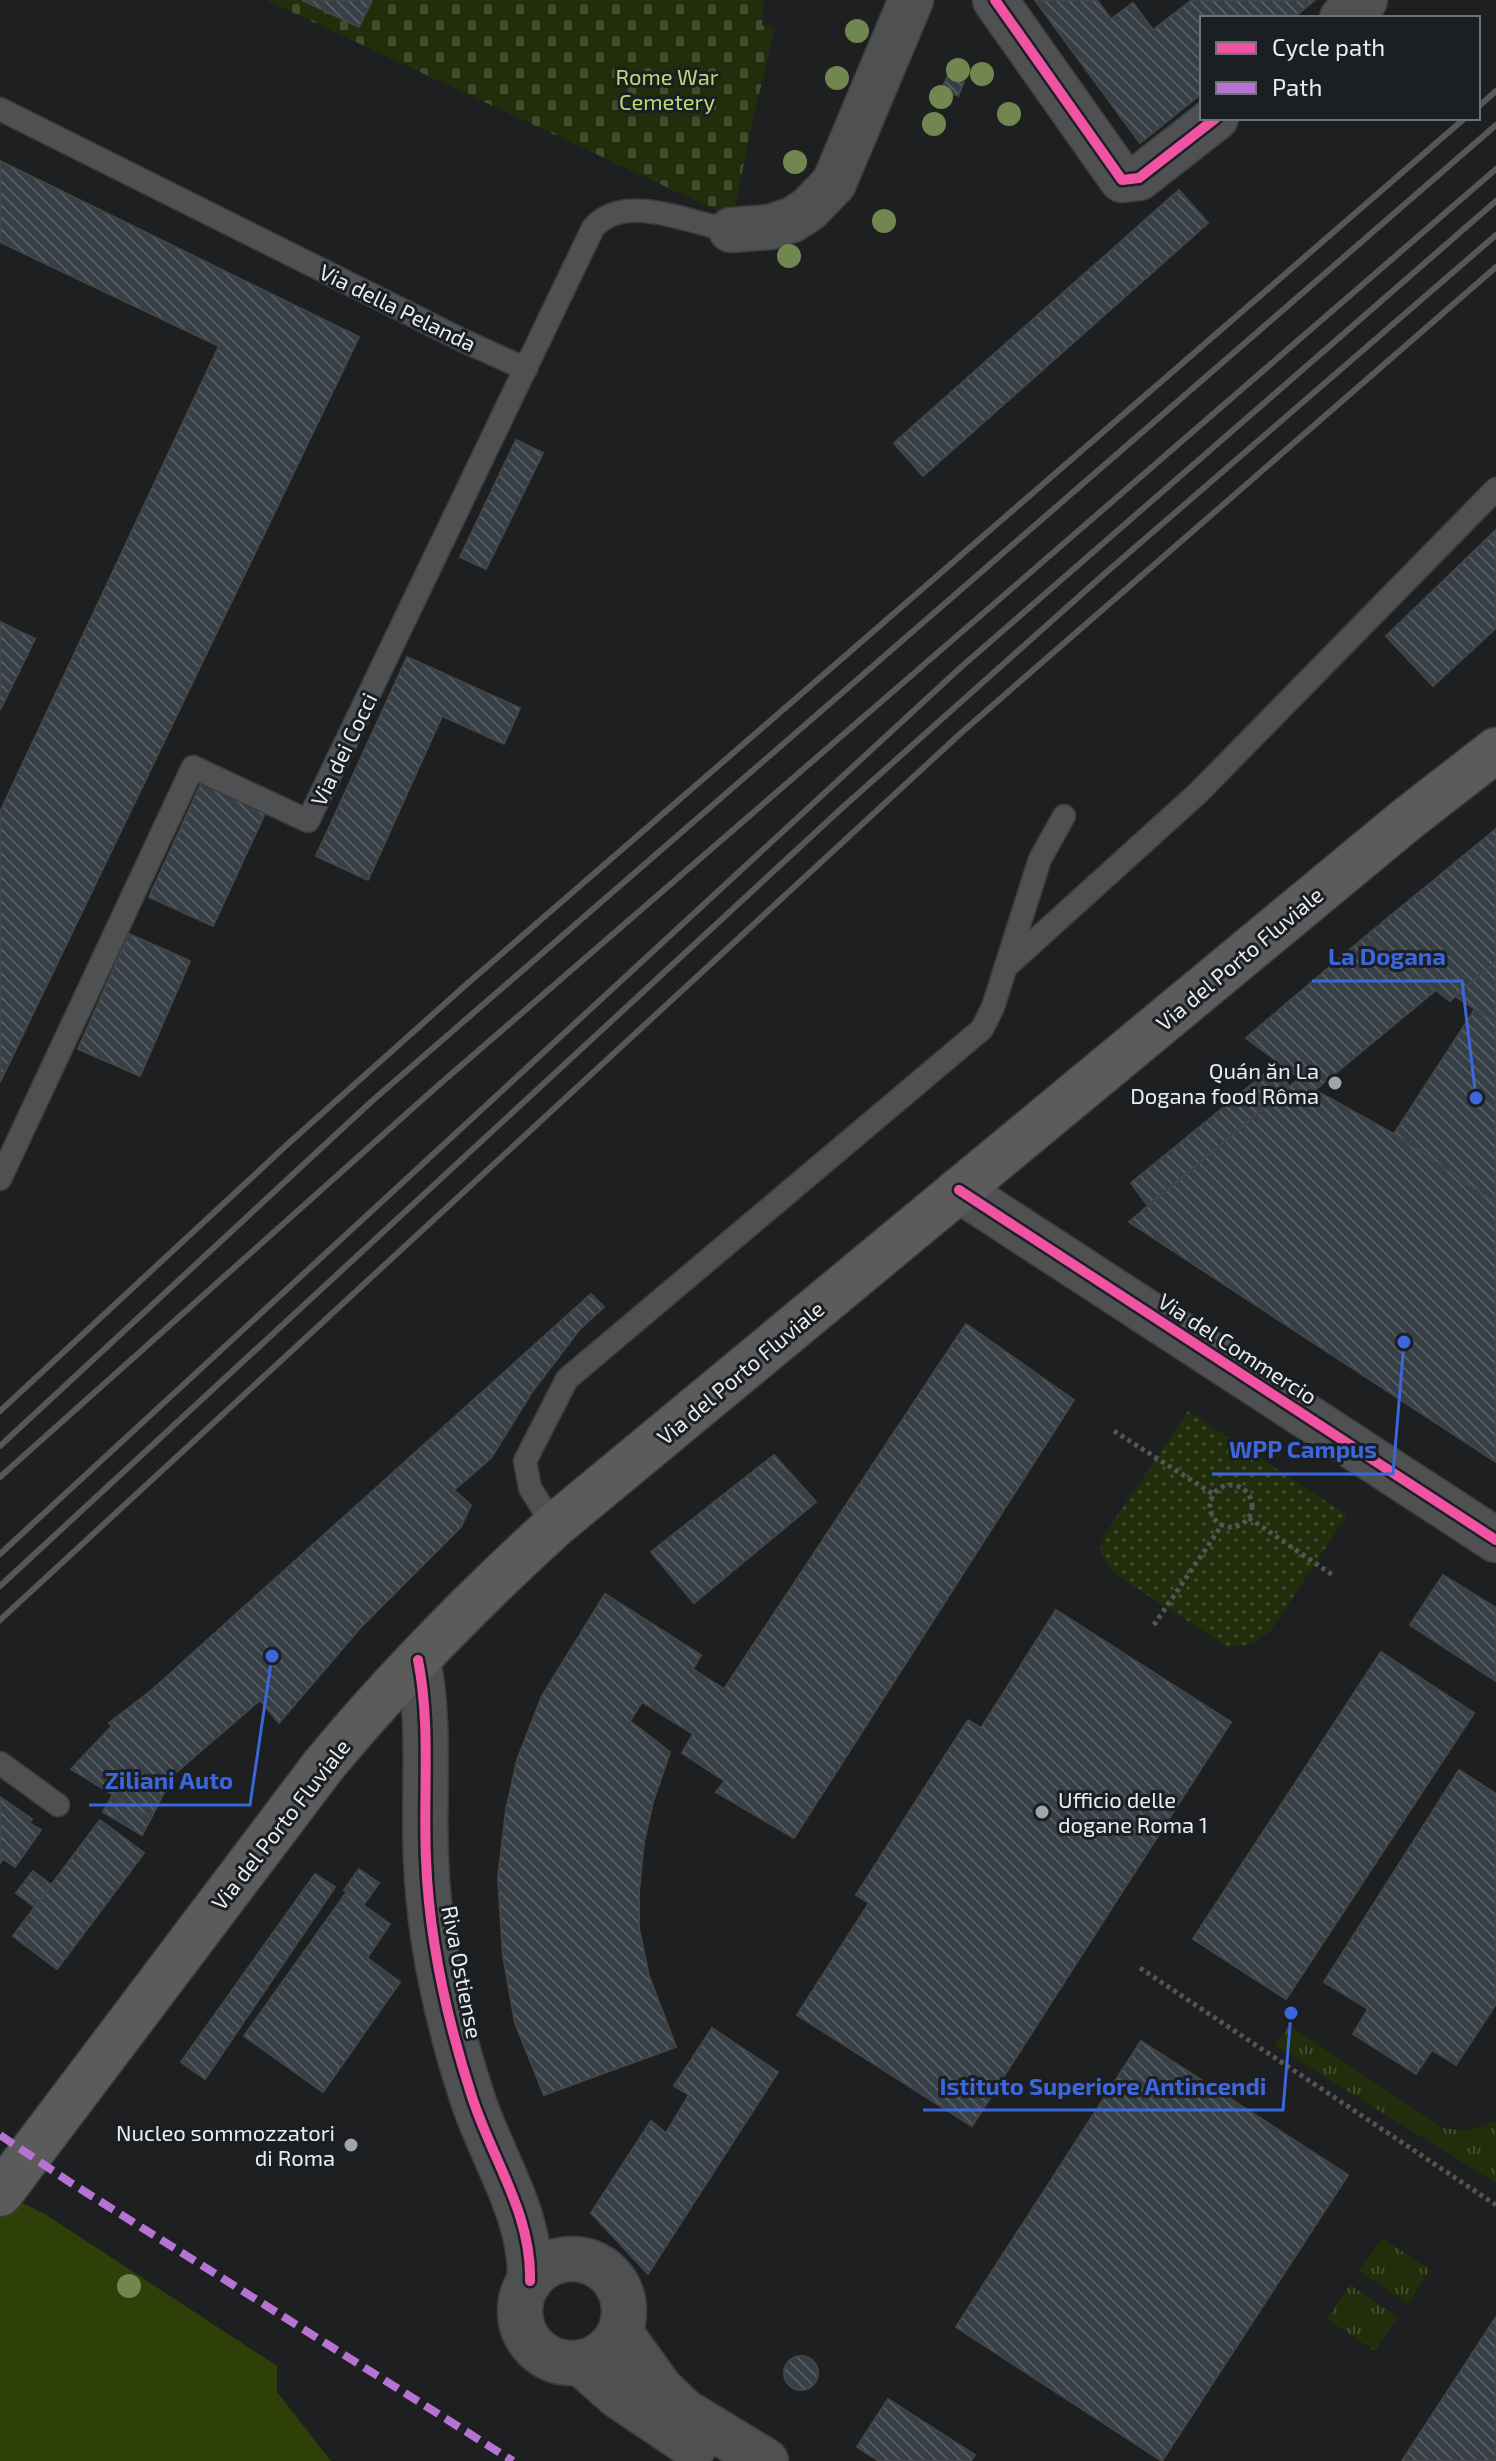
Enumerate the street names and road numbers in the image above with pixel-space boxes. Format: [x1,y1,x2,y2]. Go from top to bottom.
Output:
street label: Via della Pelanda [315,258,481,356]
street label: Via dei Cocci [304,688,382,810]
street label: Via del Porto Fluviale [1150,881,1328,1035]
street label: Via del Commercio [1154,1287,1322,1409]
street label: Via del Porto Fluviale [651,1295,829,1449]
street label: Via del Porto Fluviale [205,1733,355,1915]
street label: Riva Ostiense [437,1903,489,2041]

